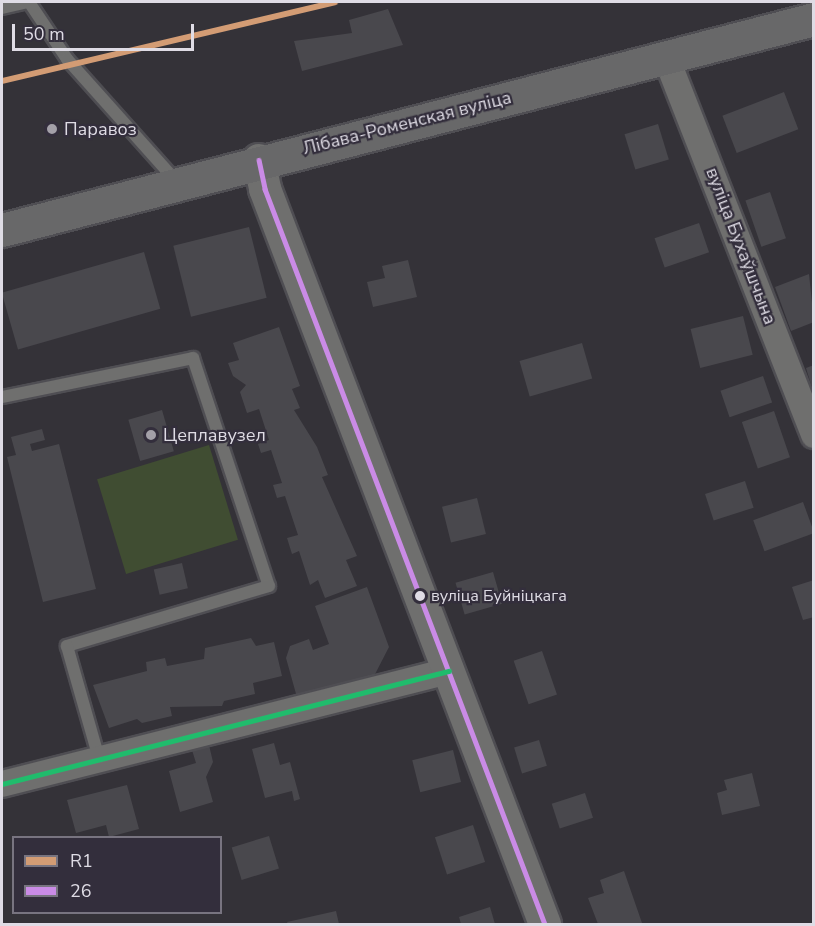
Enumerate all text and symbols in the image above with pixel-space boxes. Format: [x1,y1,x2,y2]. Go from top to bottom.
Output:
scale bar [15,12,196,50]
text: 50 m [23,22,65,46]
street label: Лібава-Роменская вуліца [300,87,514,159]
place label: Паравоз [64,118,137,140]
marker: Паравоз [45,122,59,136]
street label: вуліца Бухаўшчына [701,165,781,327]
place label: Цеплавузел [163,424,266,446]
marker: Цеплавузел [144,428,158,442]
place label: вуліца Буйніцкага [431,586,567,606]
marker: вуліца Буйніцкага [414,590,426,602]
legend [12,836,222,914]
text: R1 [70,849,93,873]
text: 26 [70,879,92,903]

